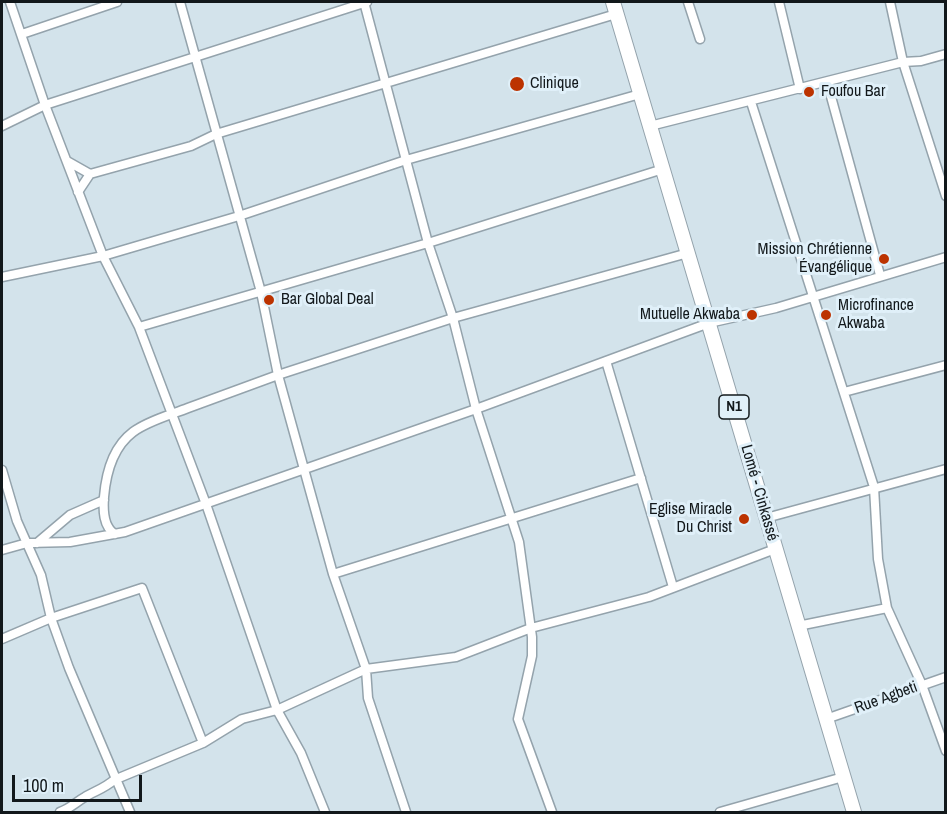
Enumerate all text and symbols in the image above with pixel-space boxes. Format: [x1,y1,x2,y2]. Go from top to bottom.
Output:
place label: Clinique [530,74,579,94]
marker: Clinique [508,75,526,93]
place label: Foufou Bar [821,82,885,102]
marker: Foufou Bar [802,85,816,99]
place label: Mission Chrétienne Évangélique [758,240,872,278]
marker: Mission Chrétienne Évangélique [877,252,891,266]
place label: Bar Global Deal [281,290,374,310]
marker: Bar Global Deal [262,293,276,307]
place label: Microfinance Akwaba [838,296,914,334]
place label: Mutuelle Akwaba [640,305,740,325]
marker: Mutuelle Akwaba [745,308,759,322]
marker: Microfinance Akwaba [819,308,833,322]
road number: N1 [719,395,749,419]
street label: Lomé - Cinkassé [736,443,782,543]
place label: Eglise Miracle Du Christ [649,500,732,538]
marker: Eglise Miracle Du Christ [737,512,751,526]
street label: Rue Agbeti [852,678,920,718]
scale bar [15,763,146,801]
text: 100 m [23,773,64,798]

